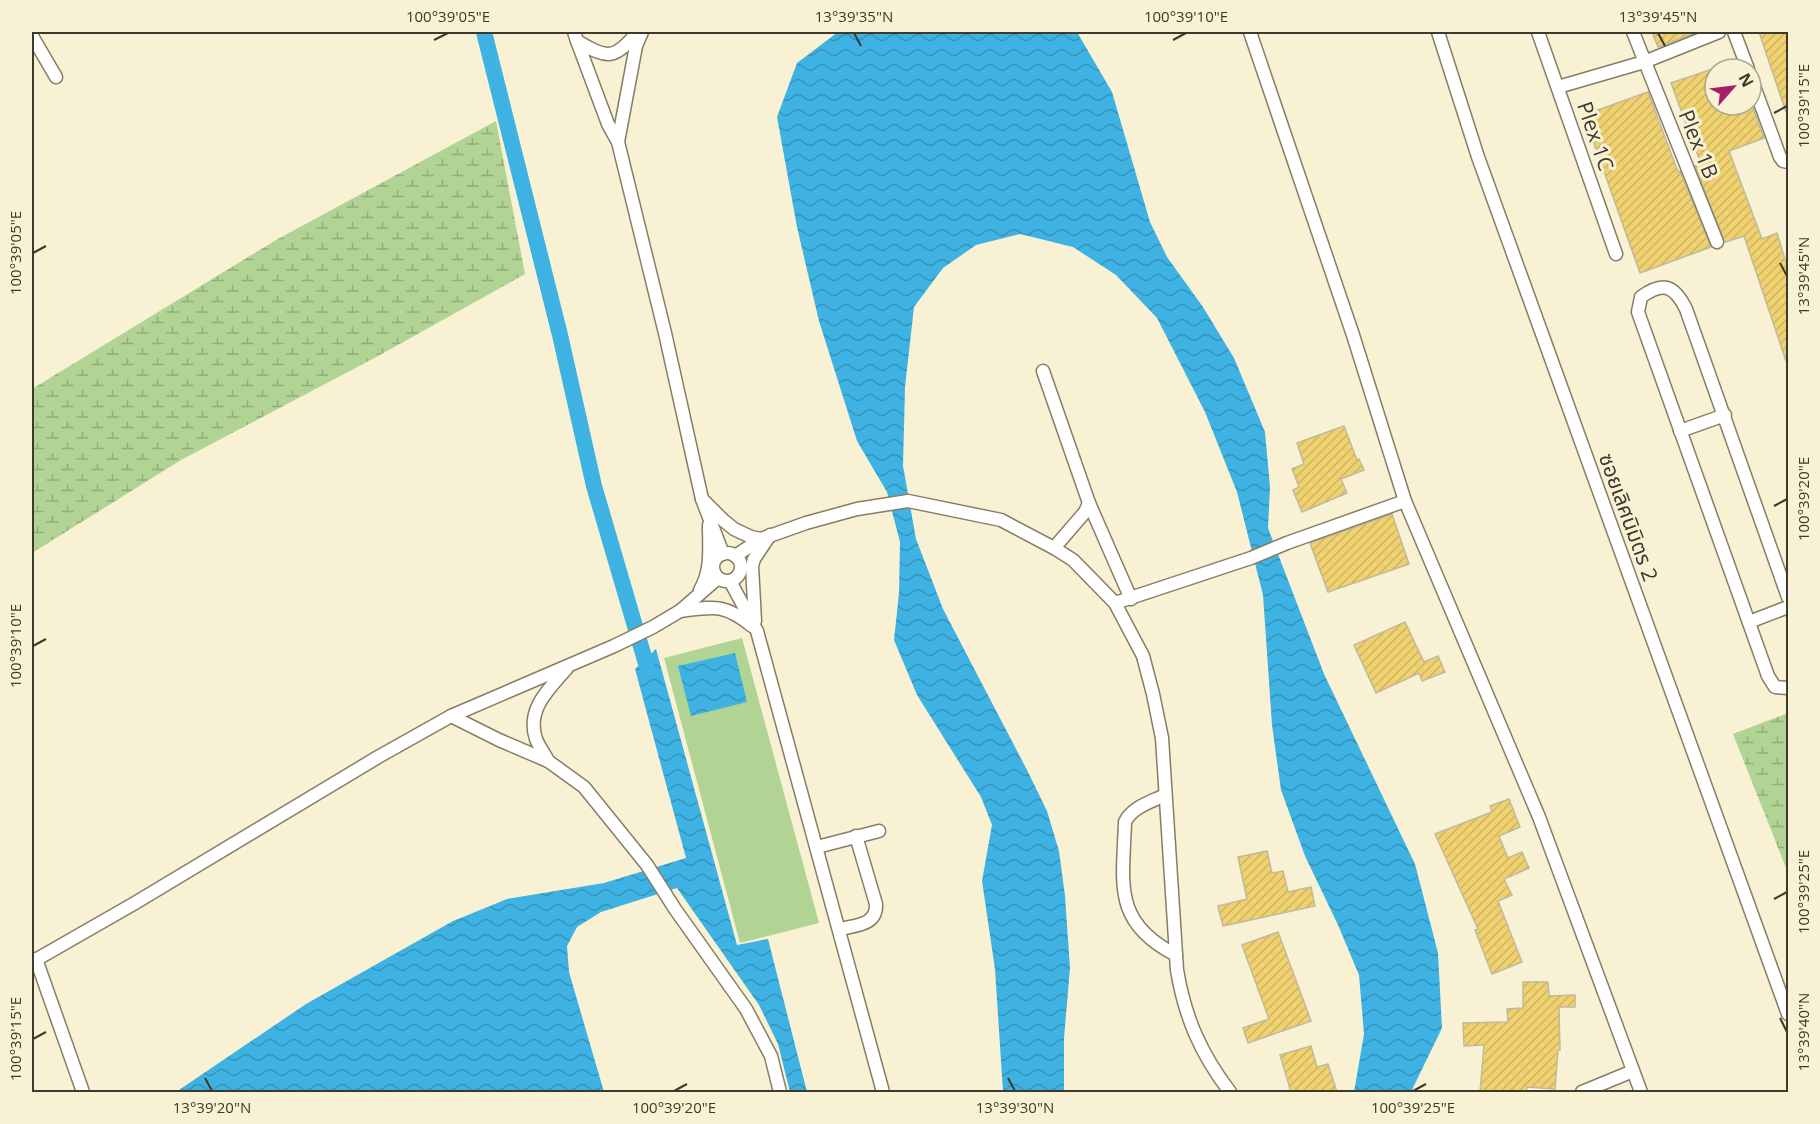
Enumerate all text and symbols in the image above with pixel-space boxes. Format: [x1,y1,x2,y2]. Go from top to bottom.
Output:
text: 100°39'05"E [406,6,490,26]
text: 13°39'35"N [815,6,893,26]
text: 100°39'10"E [1144,6,1228,26]
text: 13°39'45"N [1619,6,1697,26]
north arrow [1703,57,1763,117]
text: 100°39'15"E [1793,64,1813,148]
text: N [1733,69,1759,91]
street label: Plex 1C [1571,98,1621,174]
street label: Plex 1B [1673,105,1725,183]
text: 100°39'05"E [5,211,25,295]
text: 13°39'45"N [1793,237,1813,315]
street label: ซอยเลิศนิมิตร 2 [1593,449,1665,585]
text: 100°39'20"E [1793,457,1813,541]
text: 100°39'10"E [5,604,25,688]
text: 100°39'25"E [1793,850,1813,934]
text: 13°39'40"N [1793,993,1813,1071]
text: 100°39'15"E [5,997,25,1081]
text: 13°39'20"N [173,1097,251,1117]
text: 100°39'20"E [632,1097,716,1117]
text: 13°39'30"N [976,1097,1054,1117]
text: 100°39'25"E [1371,1097,1455,1117]

